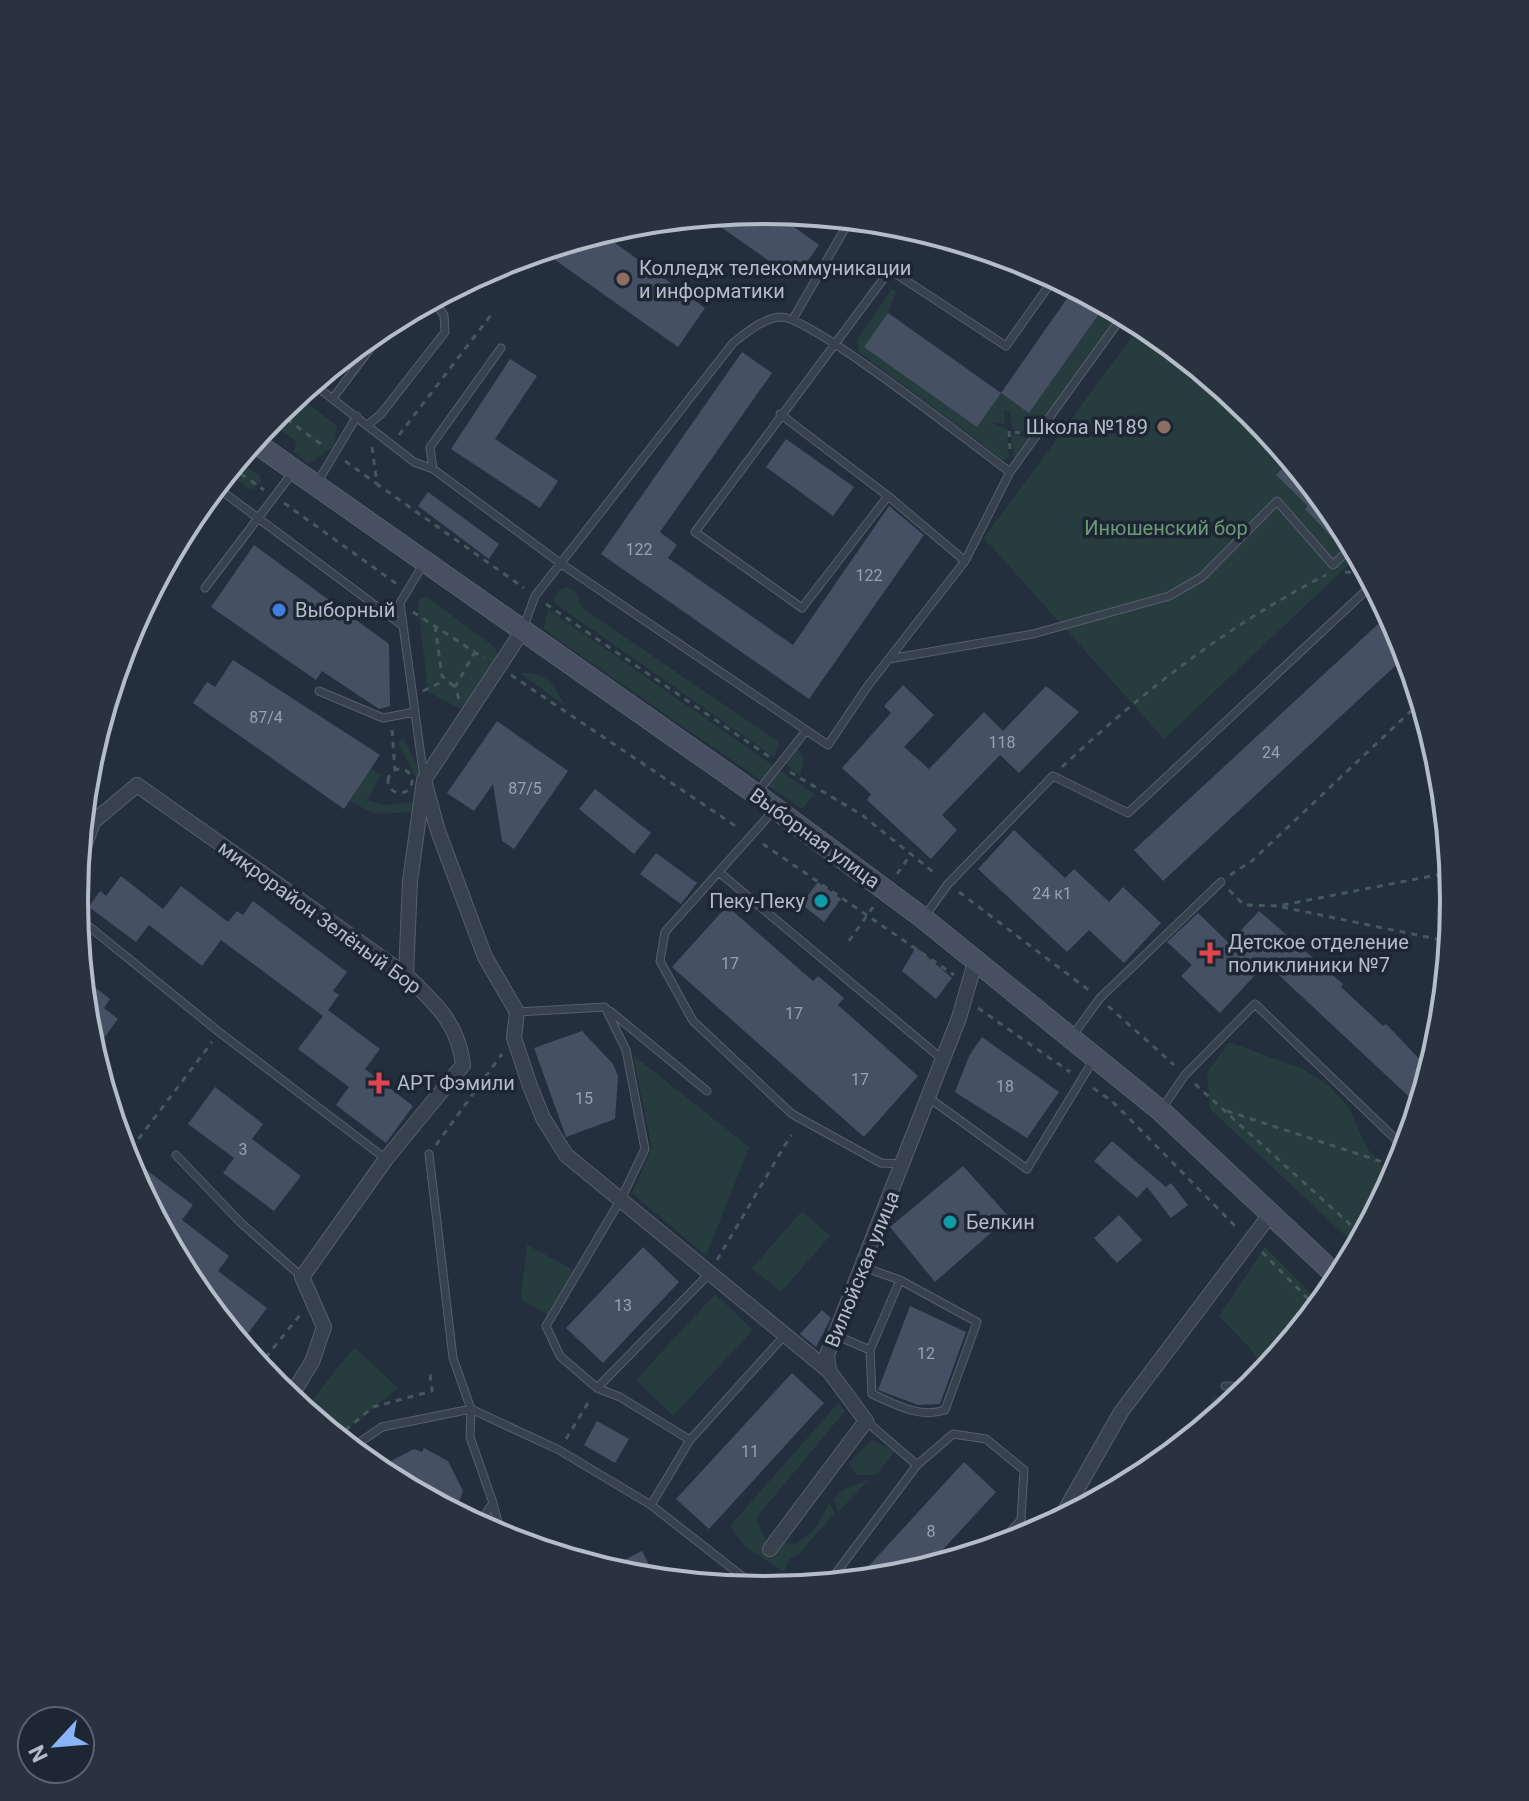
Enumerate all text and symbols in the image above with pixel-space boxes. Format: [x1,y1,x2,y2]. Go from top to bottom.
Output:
place label: Колледж телекоммуникации и информатики [639,256,911,303]
marker: Колледж телекоммуникации и информатики [614,270,632,288]
place label: Школа №189 [1026,415,1148,439]
marker: Школа №189 [1155,418,1173,436]
park label: Инюшенский бор [1084,516,1248,540]
house number: 122 [626,540,652,559]
house number: 122 [856,566,882,585]
place label: Выборный [295,598,395,622]
marker: Выборный [270,601,288,619]
house number: 87/4 [249,708,283,727]
house number: 118 [989,733,1015,752]
house number: 24 [1262,743,1280,762]
house number: 87/5 [508,779,542,798]
street label: Выборная улица [745,783,885,893]
street label: микрорайон Зелёный Бор [214,835,426,999]
house number: 24 к1 [1032,884,1072,903]
place label: Пеку-Пеку [709,889,806,913]
marker: Пеку-Пеку [812,892,830,910]
place label: Детское отделение поликлиники №7 [1228,930,1409,977]
marker: Детское отделение поликлиники №7 [1199,942,1221,964]
house number: 17 [721,954,739,973]
house number: 17 [785,1004,803,1023]
house number: 17 [851,1070,869,1089]
place label: АРТ Фэмили [397,1071,515,1095]
marker: АРТ Фэмили [368,1072,390,1094]
house number: 18 [996,1077,1014,1096]
house number: 15 [575,1089,593,1108]
house number: 3 [239,1140,248,1159]
street label: Вилюйская улица [820,1187,904,1351]
place label: Белкин [966,1210,1035,1234]
marker: Белкин [941,1213,959,1231]
house number: 13 [614,1296,632,1315]
house number: 12 [917,1344,935,1363]
house number: 11 [741,1442,759,1461]
house number: 8 [927,1522,936,1541]
north arrow [16,1705,96,1785]
text: N [24,1741,53,1766]

